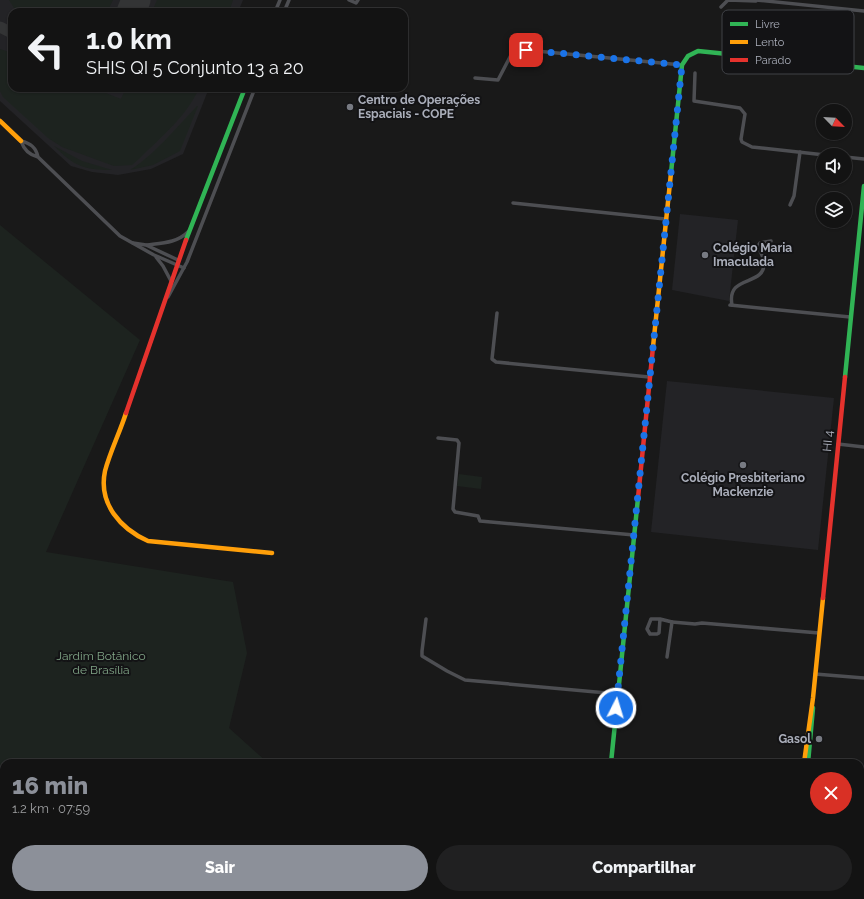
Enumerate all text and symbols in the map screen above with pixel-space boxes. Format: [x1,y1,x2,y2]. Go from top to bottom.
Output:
legend [722,10,854,74]
text: Livre [755,18,780,31]
text: 1.0 km [86,23,172,56]
icon: left [20,24,72,76]
pin [509,33,543,67]
text: Lento [755,36,785,49]
icon: arrive [515,39,537,61]
text: Parado [755,54,791,67]
text: SHIS QI 5 Conjunto 13 a 20 [86,57,304,78]
place label: Centro de Operações Espaciais - COPE [358,93,480,121]
marker: Centro de Operações Espaciais - COPE [345,102,355,112]
north arrow [816,104,852,140]
map controls [816,104,852,228]
button: sound [816,148,852,184]
button: layers [816,192,852,228]
place label: Colégio Maria Imaculada [713,241,792,269]
marker: Colégio Maria Imaculada [700,250,710,260]
street label: HI 4 [820,429,836,452]
marker: Colégio Presbiteriano Mackenzie [738,460,748,470]
place label: Colégio Presbiteriano Mackenzie [681,471,805,499]
park label: Jardim Botânico de Brasília [56,649,146,677]
position arrow [595,687,637,729]
place label: Gasol [778,732,811,746]
marker: Gasol [814,734,824,744]
text: 16 min [12,771,88,800]
button: close [810,772,852,814]
text: 1.2 km · 07:59 [12,801,90,816]
button: Sair [12,845,428,891]
button: Compartilhar [436,845,852,891]

